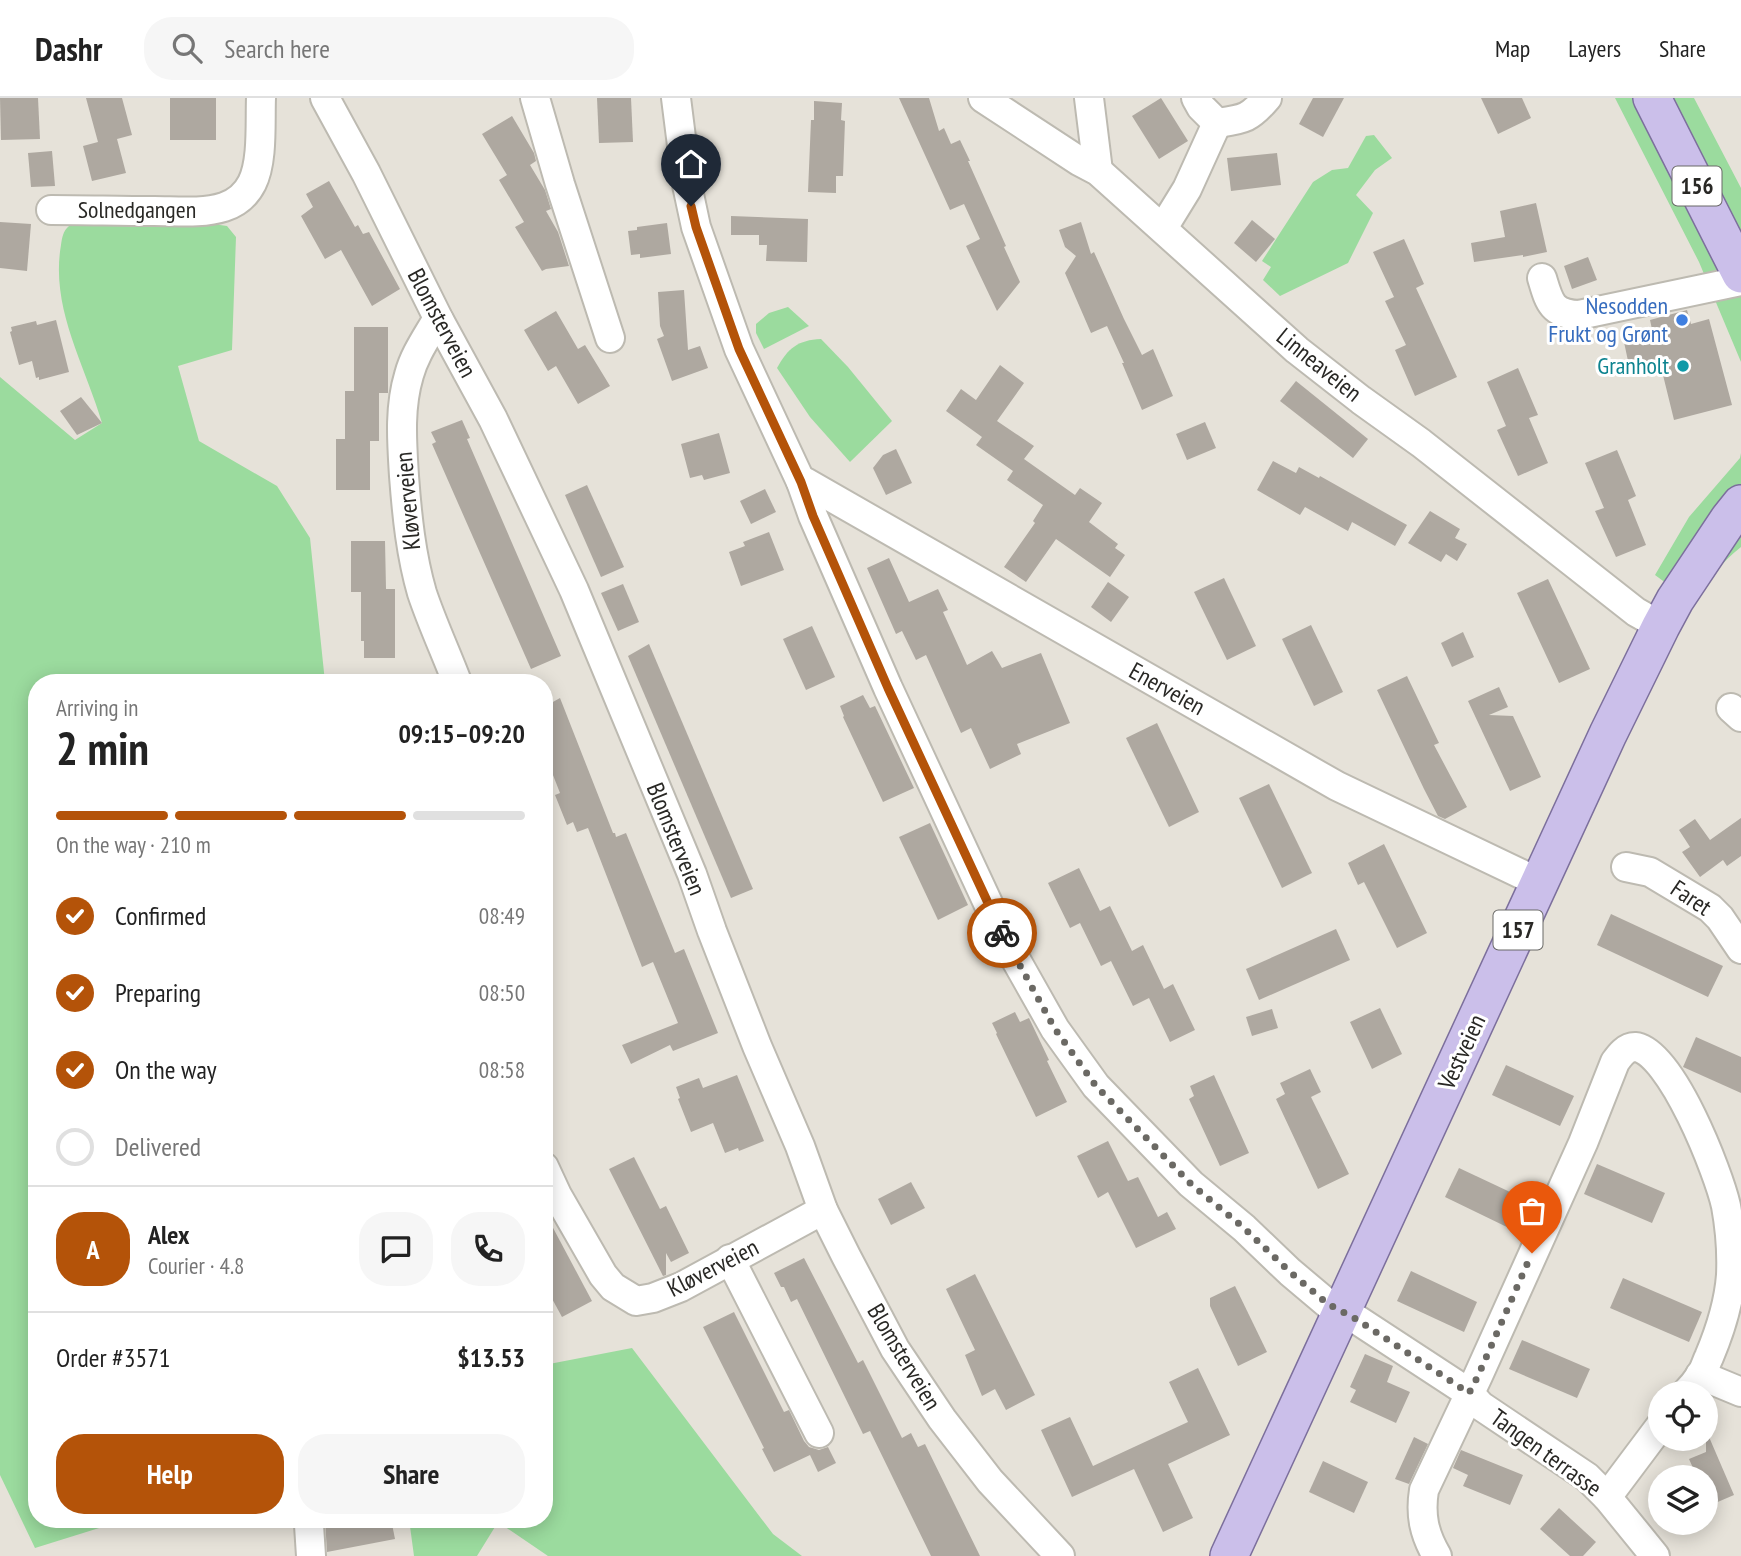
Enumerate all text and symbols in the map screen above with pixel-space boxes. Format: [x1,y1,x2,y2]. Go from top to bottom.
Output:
search box [144,17,634,80]
text: Dashr [35,27,102,70]
icon: search [168,29,206,67]
text: Search here [224,32,330,65]
text: Map [1495,33,1530,64]
text: Layers [1568,33,1621,64]
text: Share [1659,33,1706,64]
pin [661,134,721,206]
icon: home [672,145,710,183]
road number: 156 [1672,166,1722,206]
street label: Solnedgangen [78,194,196,225]
street label: Blomsterveien [401,263,484,382]
place label: Nesodden Frukt og Grønt [1548,290,1668,349]
marker: Nesodden Frukt og Grønt [1674,312,1690,328]
street label: Linneaveien [1270,321,1368,408]
place label: Granholt [1597,350,1669,381]
marker: Granholt [1675,358,1691,374]
street label: Kløverveien [388,451,427,551]
street label: Enerveien [1124,655,1211,722]
text: Arriving in [56,693,138,722]
text: 09:15–09:20 [398,717,525,750]
text: 2 min [56,718,149,778]
street label: Blomsterveien [640,778,713,900]
text: On the way · 210 m [56,830,211,859]
street label: Faret [1665,873,1718,923]
icon: check [56,897,94,935]
courier [967,898,1037,968]
text: Confirmed [115,899,206,932]
text: 08:49 [479,901,525,930]
road number: 157 [1494,910,1542,950]
icon: bike [983,914,1021,952]
icon: check [56,974,94,1012]
text: Preparing [115,976,201,1009]
text: 08:50 [479,978,525,1007]
street label: Vestveien [1430,1009,1492,1095]
icon: check [56,1051,94,1089]
text: On the way [115,1053,217,1086]
text: 08:58 [479,1055,525,1084]
text: Delivered [115,1130,201,1163]
pin [1502,1181,1562,1253]
icon: bag [1513,1192,1551,1230]
button: chat [359,1212,433,1286]
button: phone [451,1212,525,1286]
text: Alex [148,1218,189,1251]
street label: Kløverveien [662,1231,764,1304]
text: A [86,1233,100,1266]
text: Courier · 4.8 [148,1251,244,1280]
street label: Blomsterveien [861,1298,948,1416]
text: Order #3571 [56,1341,171,1374]
text: $13.53 [457,1341,525,1374]
map controls [1648,1381,1718,1535]
button: locate [1648,1381,1718,1451]
street label: Tangen terrasse [1485,1402,1608,1503]
button: Help [56,1434,284,1514]
button: Share [298,1434,525,1514]
button: layers [1648,1465,1718,1535]

